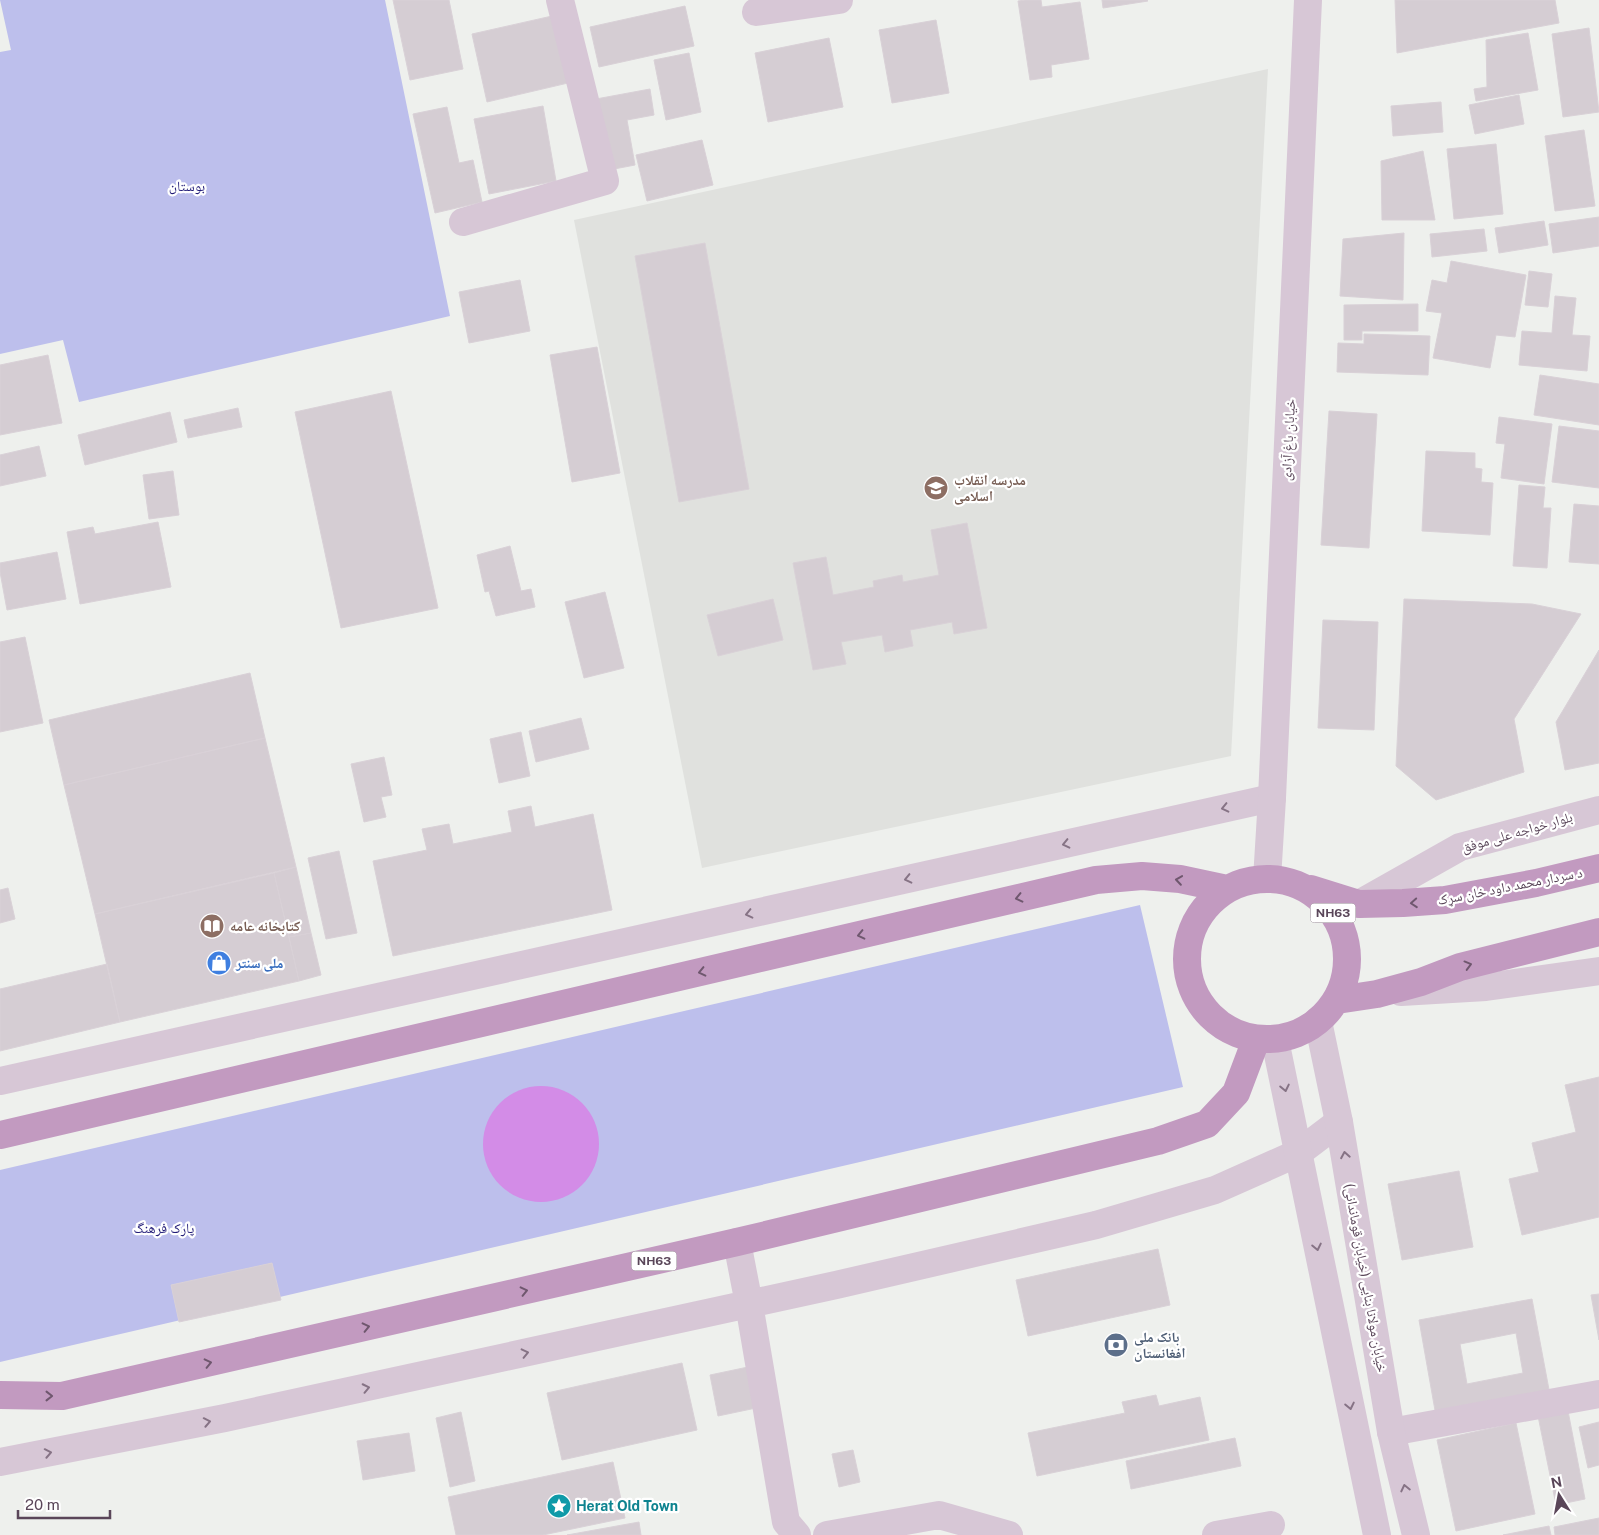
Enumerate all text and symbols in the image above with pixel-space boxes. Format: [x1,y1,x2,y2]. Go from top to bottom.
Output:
park label: بوستان [169,178,205,195]
street label: خیابان باغ آزادی [1278,398,1300,482]
place label: مدرسه انقلاب اسلامی [954,472,1026,505]
school or university icon: مدرسه انقلاب اسلامی [923,475,949,501]
one-way arrow [1220,802,1229,813]
street label: بلوار خواجه علی موفق [1460,808,1575,857]
one-way arrow [1062,838,1071,848]
street label: د سردار محمد داود خان سړک [1436,864,1584,909]
one-way arrow [903,873,912,884]
one-way arrow [1175,875,1183,885]
one-way arrow [1015,892,1023,903]
one-way arrow [1410,897,1418,908]
road number: NH63 [1310,904,1356,922]
one-way arrow [745,908,753,919]
library icon: کتابخانه عامه [199,913,225,939]
place label: کتابخانه عامه [230,918,300,935]
one-way arrow [856,929,865,940]
shop icon: ملی سنتر [206,950,232,976]
place label: ملی سنتر [235,955,283,972]
one-way arrow [1463,960,1472,971]
one-way arrow [698,966,707,977]
one-way arrow [1279,1083,1289,1092]
one-way arrow [1340,1151,1351,1159]
street label: خیابان مولانا بنایی (خیابان قوماندانی) [1341,1182,1391,1374]
park label: پارک فرهنگ [134,1220,195,1237]
one-way arrow [1312,1242,1322,1251]
road number: NH63 [632,1252,676,1270]
one-way arrow [520,1286,529,1297]
one-way arrow [362,1322,370,1333]
place label: بانک ملی افغانستان [1134,1329,1185,1362]
bank icon: بانک ملی افغانستان [1103,1332,1129,1358]
one-way arrow [521,1349,530,1359]
one-way arrow [203,1358,212,1369]
one-way arrow [362,1383,371,1394]
one-way arrow [45,1390,53,1401]
one-way arrow [1345,1401,1355,1410]
one-way arrow [203,1417,212,1428]
one-way arrow [44,1449,52,1459]
north arrow [1534,1470,1584,1520]
text: N [1550,1473,1563,1491]
one-way arrow [1400,1483,1411,1492]
scale bar [18,1488,110,1520]
place icon: Herat Old Town [546,1493,572,1519]
text: 20 m [25,1496,60,1513]
place label: Herat Old Town [576,1498,678,1514]

